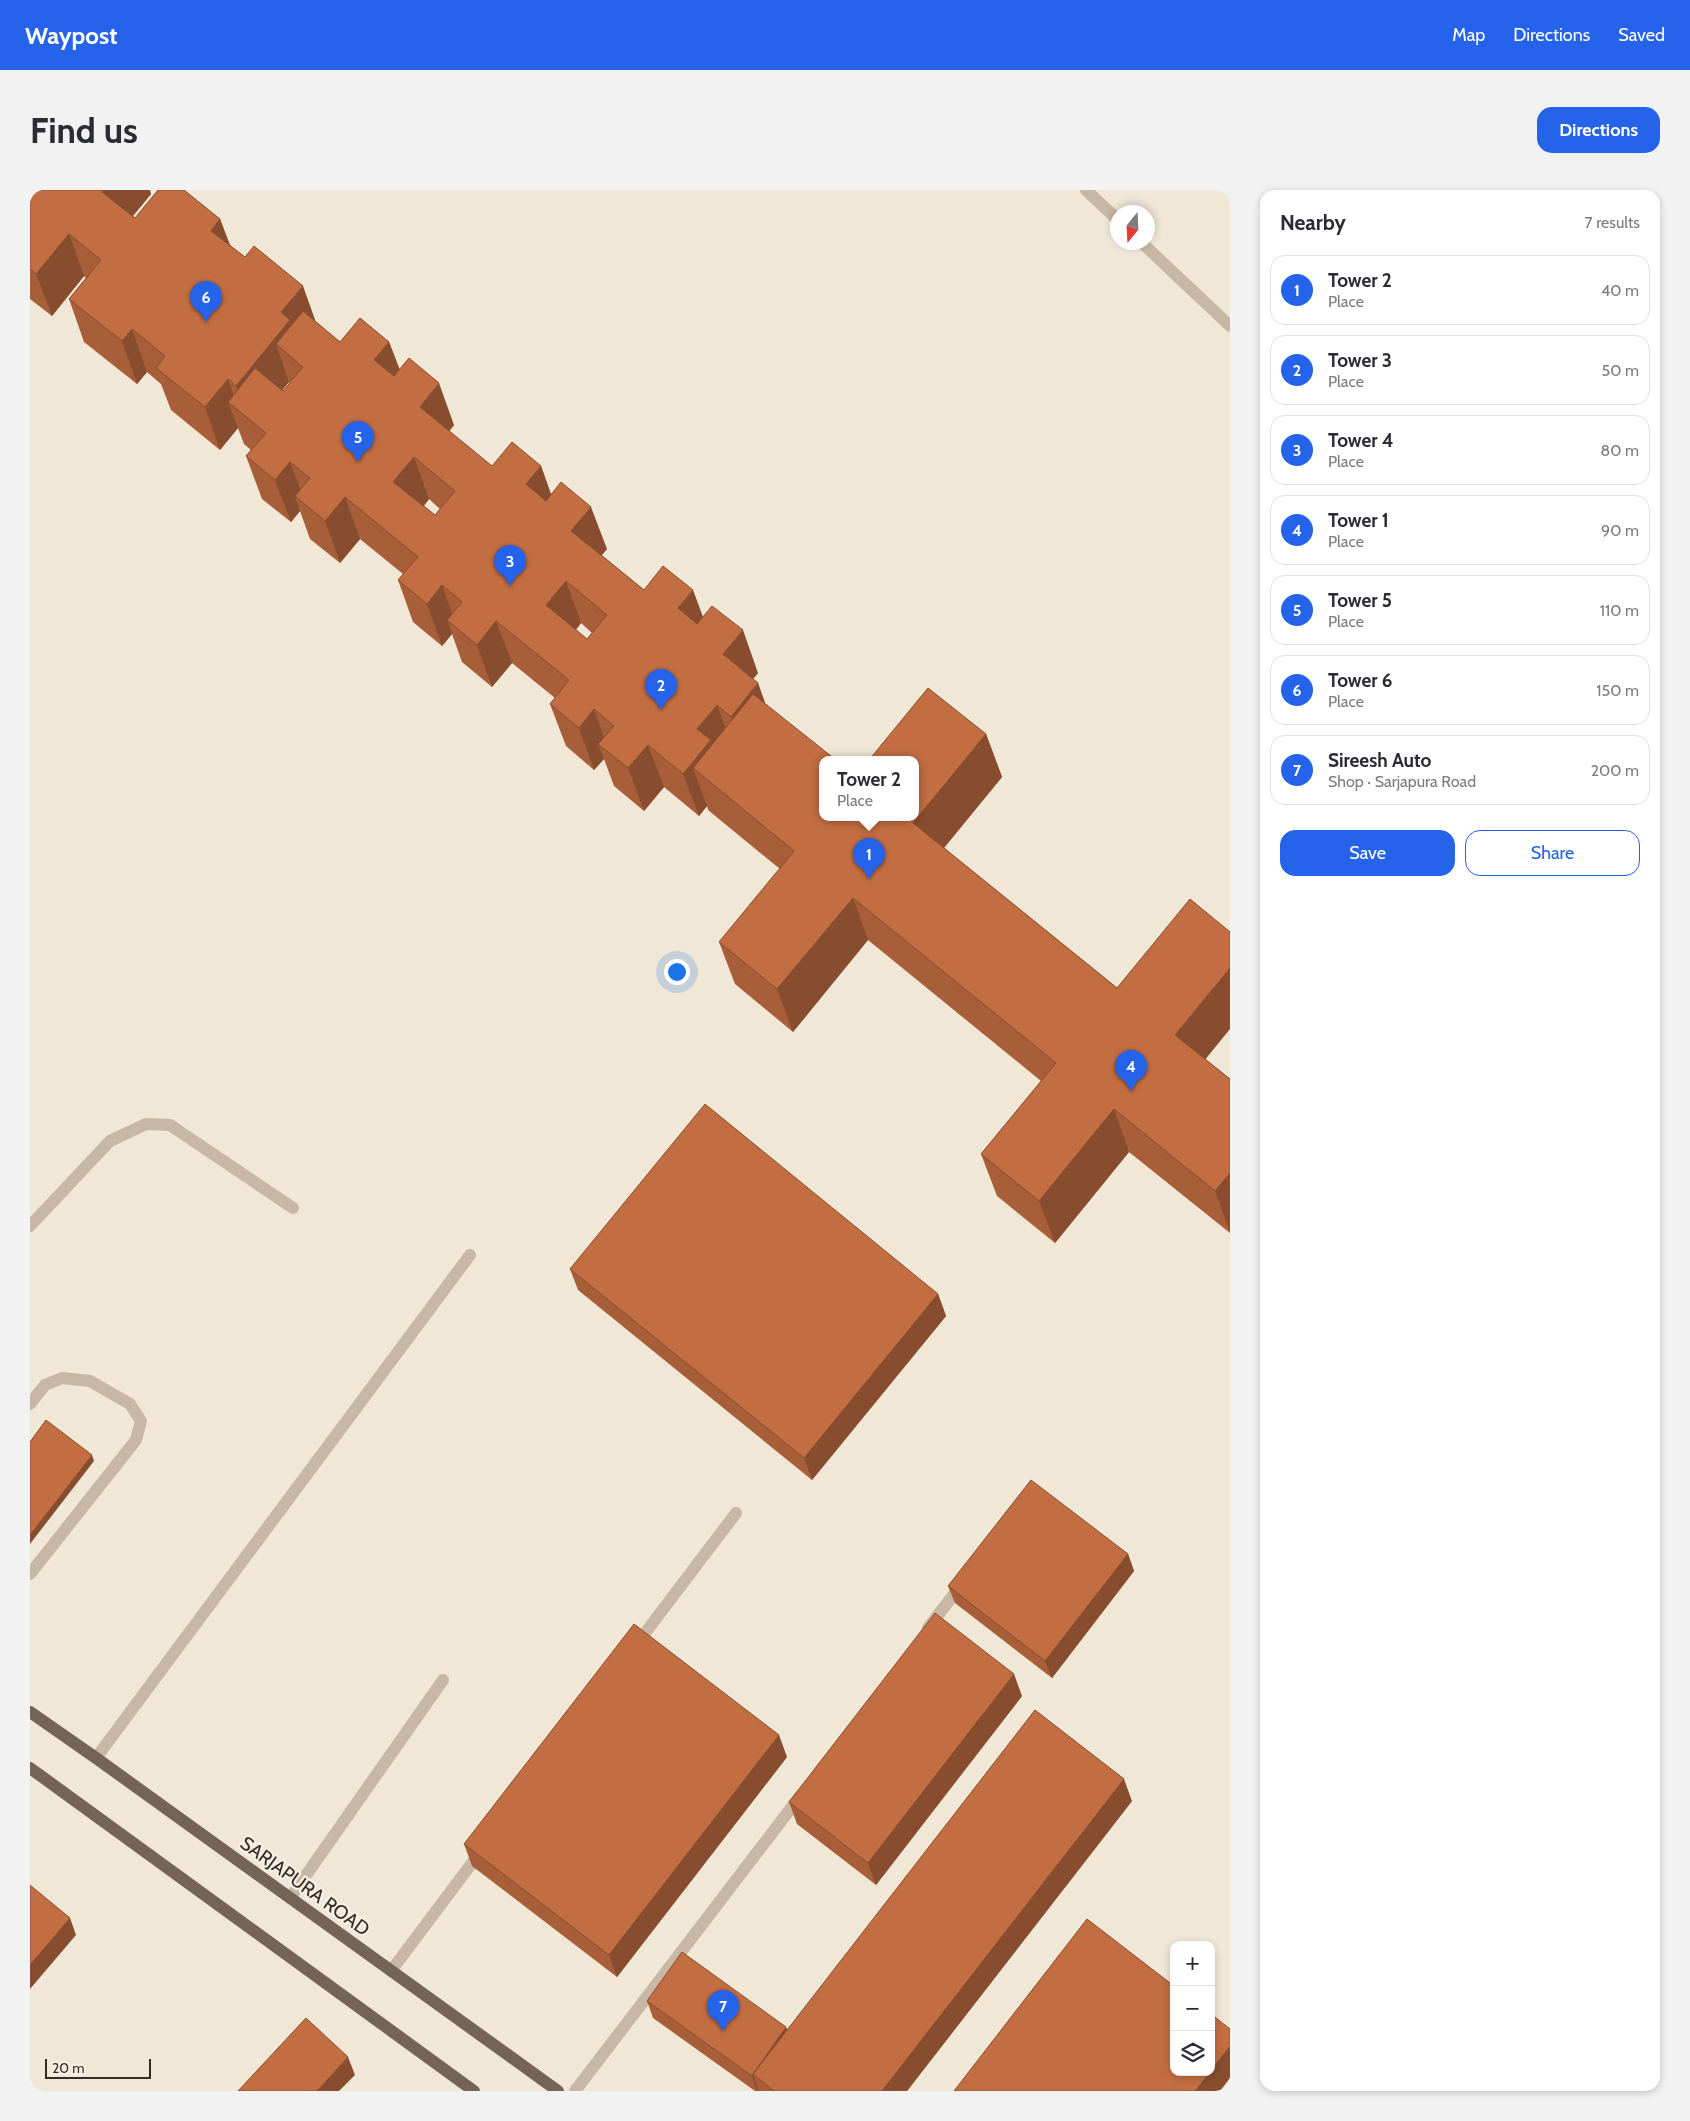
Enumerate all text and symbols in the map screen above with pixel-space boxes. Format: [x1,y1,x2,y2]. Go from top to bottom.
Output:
text: Waypost [25,21,117,50]
text: Map [1452,24,1485,46]
text: Directions [1513,24,1590,46]
text: Saved [1618,24,1665,46]
button: Directions [1537,107,1660,153]
text: Find us [30,109,138,152]
north arrow [1110,205,1155,250]
text: Nearby [1280,210,1346,235]
text: 7 results [1585,213,1640,232]
text: Tower 2 [1328,269,1392,292]
pin: 6 [190,281,222,322]
text: 1 [1294,281,1300,300]
text: 40 m [1601,281,1639,300]
text: Place [1328,292,1364,311]
text: Tower 3 [1328,349,1392,372]
text: 2 [1293,361,1301,380]
text: 50 m [1602,361,1639,380]
text: Place [1328,372,1364,391]
pin: 5 [342,421,374,462]
text: Tower 4 [1328,429,1394,452]
text: 3 [1293,441,1301,460]
text: 80 m [1601,441,1639,460]
text: Place [1328,452,1364,471]
text: Tower 1 [1328,509,1389,532]
text: 4 [1292,521,1302,540]
text: 90 m [1601,521,1639,540]
text: Place [1328,532,1364,551]
pin: 3 [494,545,526,586]
text: Tower 5 [1328,589,1392,612]
text: 5 [1293,601,1301,620]
text: 110 m [1600,601,1639,620]
text: Place [1328,612,1364,631]
pin: 2 [645,669,677,710]
text: Tower 6 [1328,669,1393,692]
text: 6 [1293,681,1302,700]
text: 150 m [1596,681,1639,700]
text: Place [1328,692,1364,711]
text: Sireesh Auto [1328,749,1431,772]
popup [819,756,919,821]
text: 7 [1293,761,1301,780]
text: 200 m [1591,761,1639,780]
text: Tower 2 [837,768,901,791]
text: Shop · Sarjapura Road [1328,772,1476,791]
text: Place [837,791,873,810]
button: Save [1280,830,1455,876]
button: Share [1465,830,1640,876]
pin: 1 [853,838,885,879]
your location [664,959,690,985]
pin: 4 [1115,1050,1147,1091]
street label: SARJAPURA ROAD [236,1831,374,1941]
map controls [1170,1941,1215,2076]
button: + [1170,1941,1215,1986]
button: − [1170,1986,1215,2031]
pin: 7 [707,1990,739,2031]
button: layers [1170,2031,1215,2076]
scale bar [45,2056,151,2079]
text: 20 m [52,2059,85,2077]

